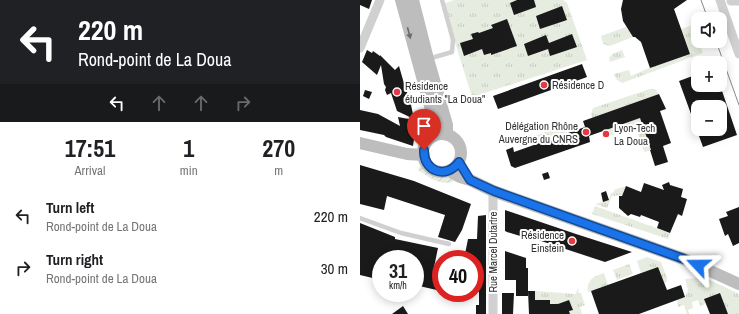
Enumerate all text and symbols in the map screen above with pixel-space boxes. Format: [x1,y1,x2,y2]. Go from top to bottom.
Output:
text: 220 m [78,11,143,49]
map controls [691,12,727,136]
button: sound [691,12,727,48]
icon: left [12,16,64,68]
one-way arrow [406,28,412,40]
text: Rond-point de La Doua [78,47,231,72]
button: + [691,56,727,92]
place label: Résidence D [552,78,604,92]
place label: Résidence étudiants "La Doua" [405,79,485,106]
marker: Résidence D [539,80,549,90]
marker: Résidence étudiants "La Doua" [392,87,402,97]
icon: left [106,92,128,114]
icon: ahead [148,92,170,114]
icon: ahead [190,92,212,114]
icon: right [232,92,254,114]
button: − [691,100,727,136]
pin [407,109,441,150]
icon: arrive [413,115,435,137]
place label: Délégation Rhône Auvergne du CNRS [498,119,578,146]
place label: Lyon-Tech La Doua [614,121,655,148]
marker: Délégation Rhône Auvergne du CNRS [581,127,591,137]
marker: Lyon-Tech La Doua [601,129,611,139]
text: 17:51 [65,132,115,164]
text: 1 [183,132,194,164]
text: 270 [262,132,295,164]
text: Arrival [75,162,105,179]
text: min [180,162,198,179]
text: m [274,162,283,179]
text: Turn left [46,197,94,218]
icon: left [12,205,34,227]
text: 220 m [314,206,348,227]
street label: Rue Marcel Dutartre [486,211,500,293]
text: Rond-point de La Doua [46,218,157,235]
place label: Résidence Einstein [521,228,564,255]
marker: Résidence Einstein [567,236,577,246]
position arrow [677,244,719,286]
text: Turn right [46,249,103,270]
speed limit sign: 40 [432,250,484,302]
icon: right [12,257,34,279]
text: 31 [389,257,407,284]
text: 30 m [321,258,348,279]
text: Rond-point de La Doua [46,270,157,287]
text: km/h [389,279,407,292]

